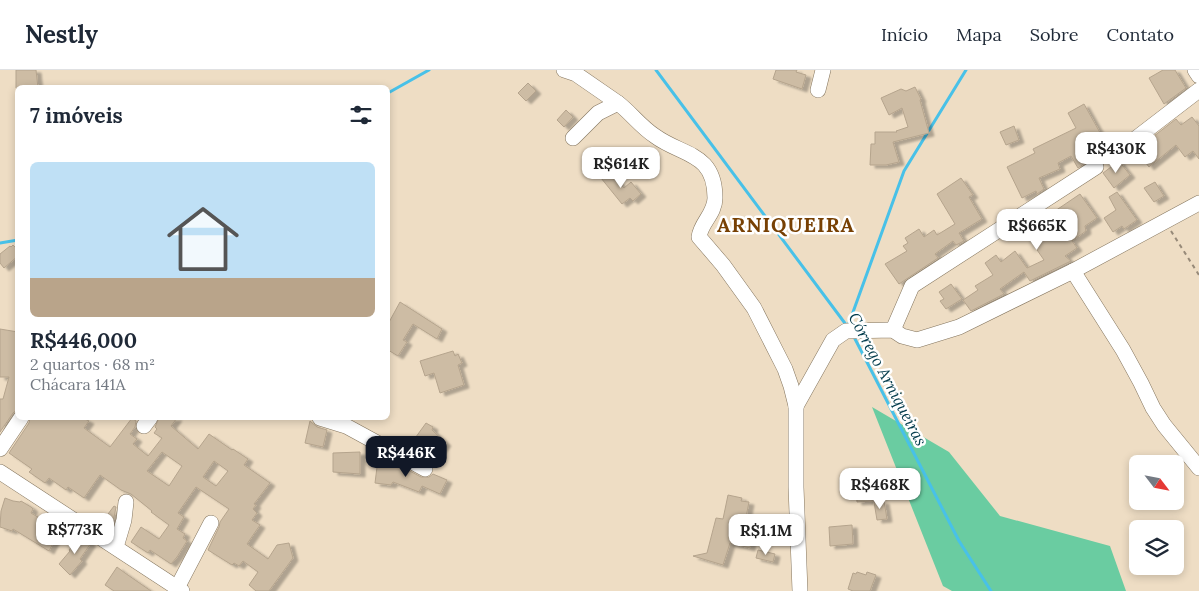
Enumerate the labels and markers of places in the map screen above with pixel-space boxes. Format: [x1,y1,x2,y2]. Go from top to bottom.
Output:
pin: R$430K [1075,132,1157,174]
pin: R$614K [580,146,662,189]
pin: R$665K [996,208,1078,251]
pin: R$446K [365,436,447,478]
pin: R$468K [839,468,921,510]
pin: R$773K [34,512,116,555]
pin: R$1.1M [725,514,807,556]

